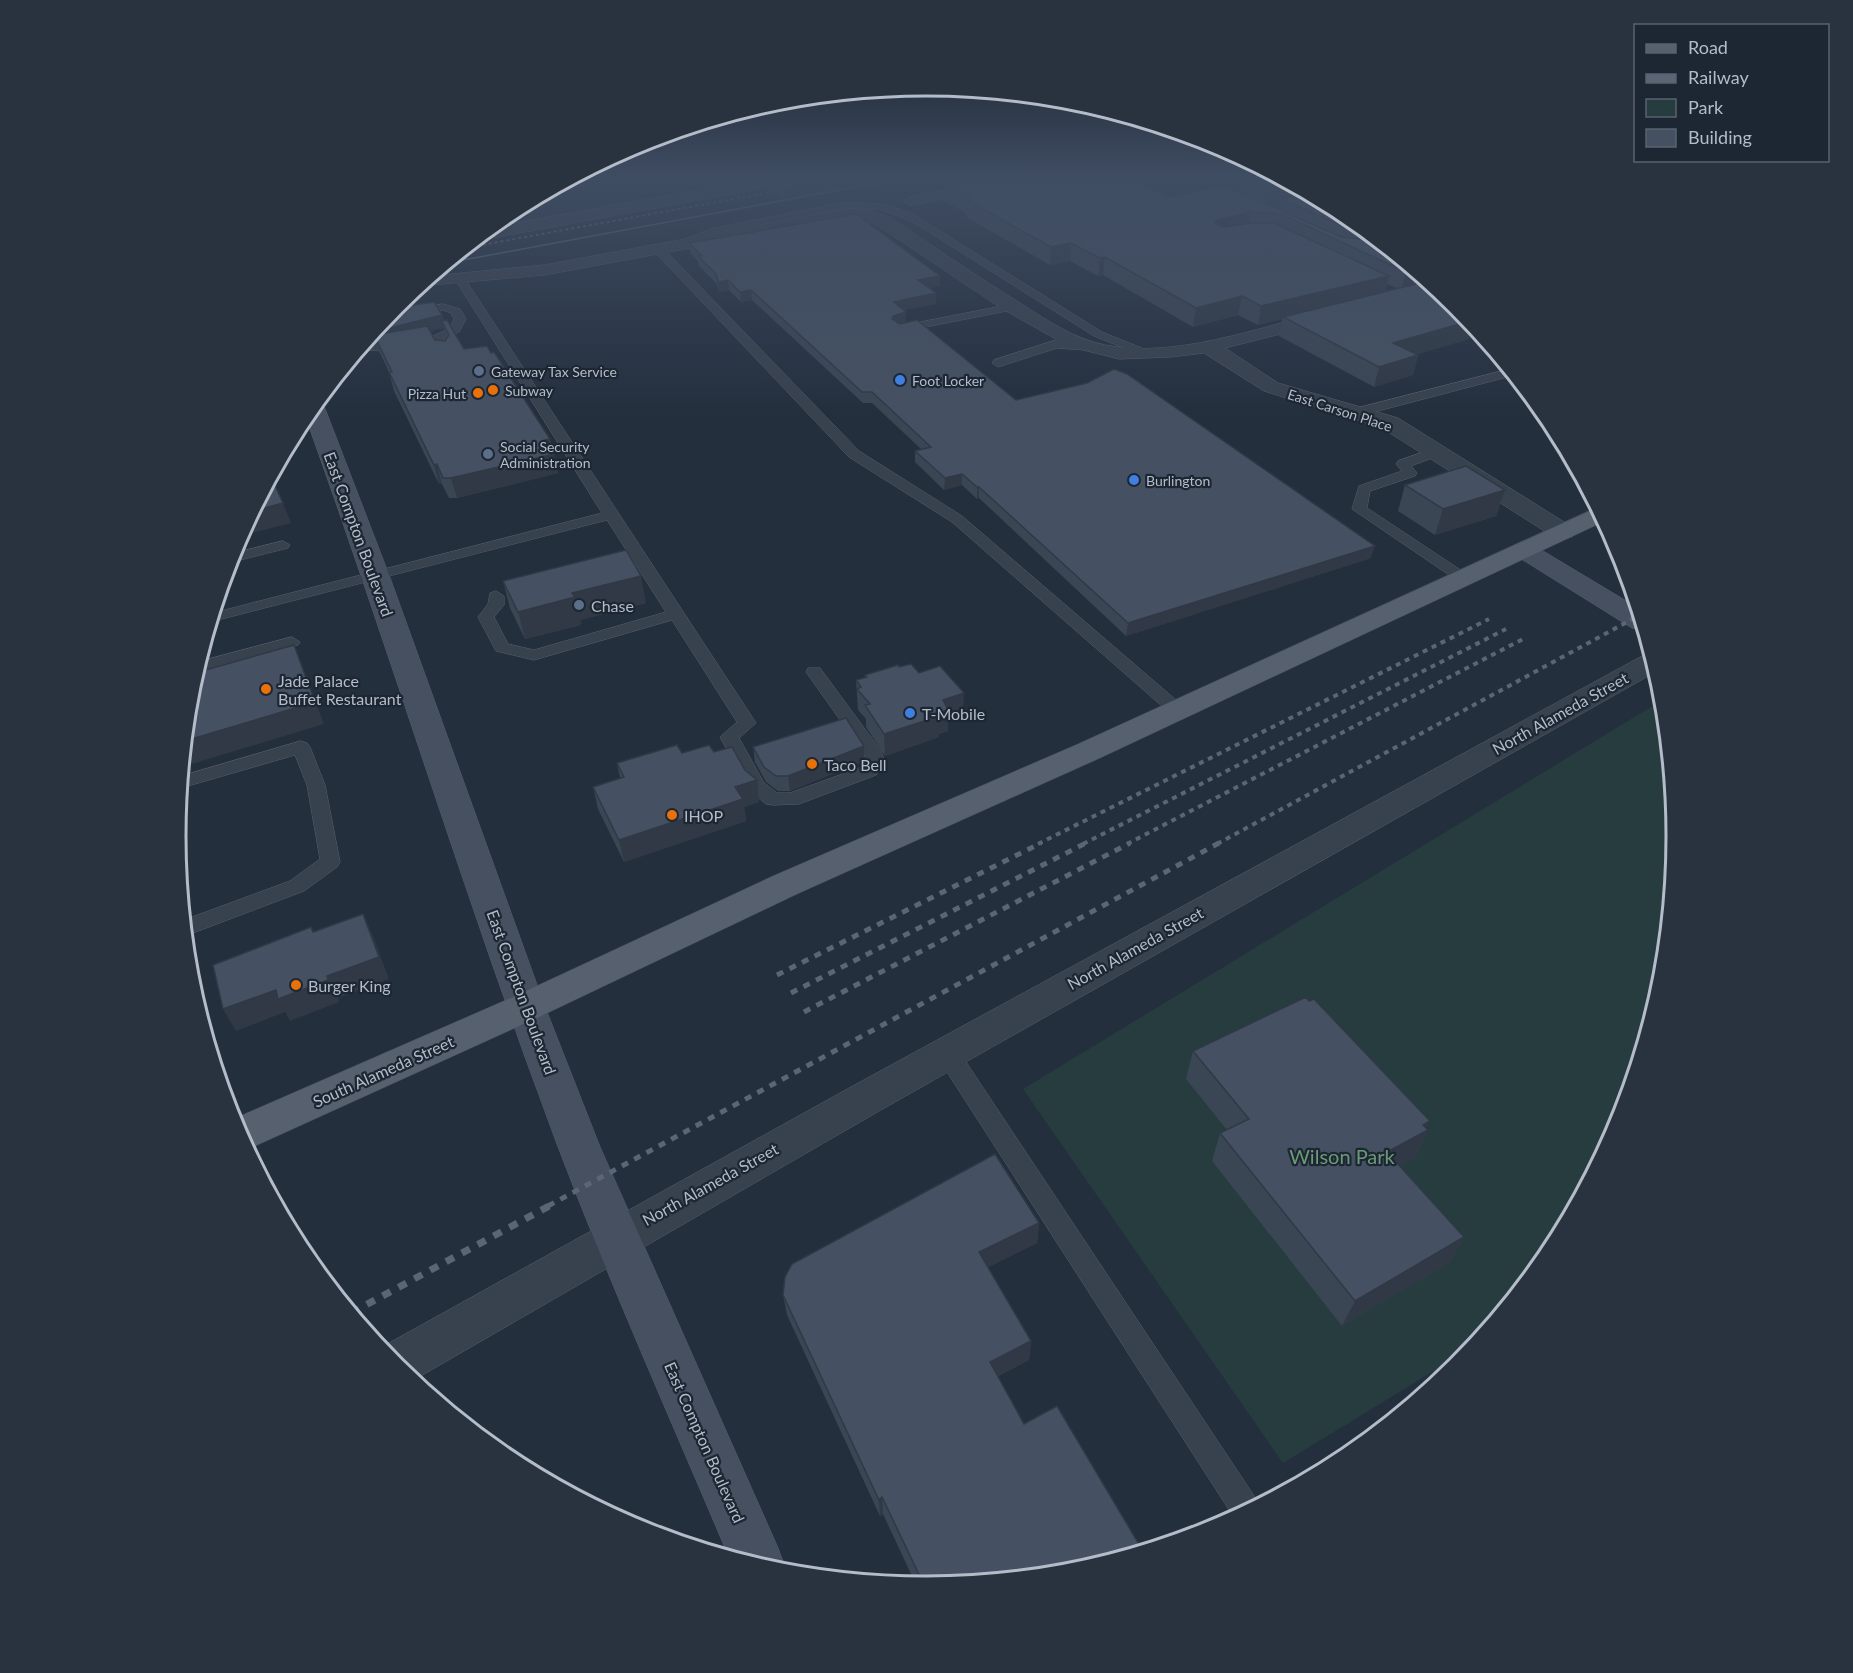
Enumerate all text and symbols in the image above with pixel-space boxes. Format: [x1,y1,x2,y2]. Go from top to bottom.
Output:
legend [1634,24,1829,162]
text: Road [1688,36,1728,58]
text: Railway [1688,66,1749,88]
text: Park [1688,96,1724,118]
text: Building [1688,126,1752,148]
place label: Gateway Tax Service [491,363,617,380]
marker: Gateway Tax Service [472,364,486,378]
place label: Foot Locker [912,372,984,389]
marker: Foot Locker [893,373,907,387]
place label: Subway [505,382,554,399]
marker: Subway [486,383,500,397]
place label: Pizza Hut [408,385,466,402]
street label: East Carson Place [1286,385,1394,435]
marker: Pizza Hut [471,386,485,400]
place label: Social Security Administration [500,438,591,471]
marker: Social Security Administration [481,447,495,461]
street label: East Compton Boulevard [320,449,398,619]
place label: Burlington [1146,472,1210,489]
marker: Burlington [1127,473,1141,487]
place label: Chase [591,596,634,615]
marker: Chase [572,598,586,612]
street label: North Alameda Street [1489,668,1631,758]
place label: Jade Palace Buffet Restaurant [278,671,402,708]
marker: Jade Palace Buffet Restaurant [259,682,273,696]
place label: T-Mobile [922,704,985,723]
marker: T-Mobile [903,706,917,720]
place label: Taco Bell [824,755,886,774]
marker: Taco Bell [805,757,819,771]
place label: IHOP [684,806,724,825]
marker: IHOP [665,808,679,822]
street label: North Alameda Street [1064,903,1206,993]
street label: East Compton Boulevard [483,907,561,1077]
place label: Burger King [308,976,391,995]
marker: Burger King [289,978,303,992]
street label: South Alameda Street [310,1031,457,1111]
street label: North Alameda Street [639,1139,781,1229]
park label: Wilson Park [1289,1144,1396,1168]
street label: East Compton Boulevard [661,1359,749,1525]

